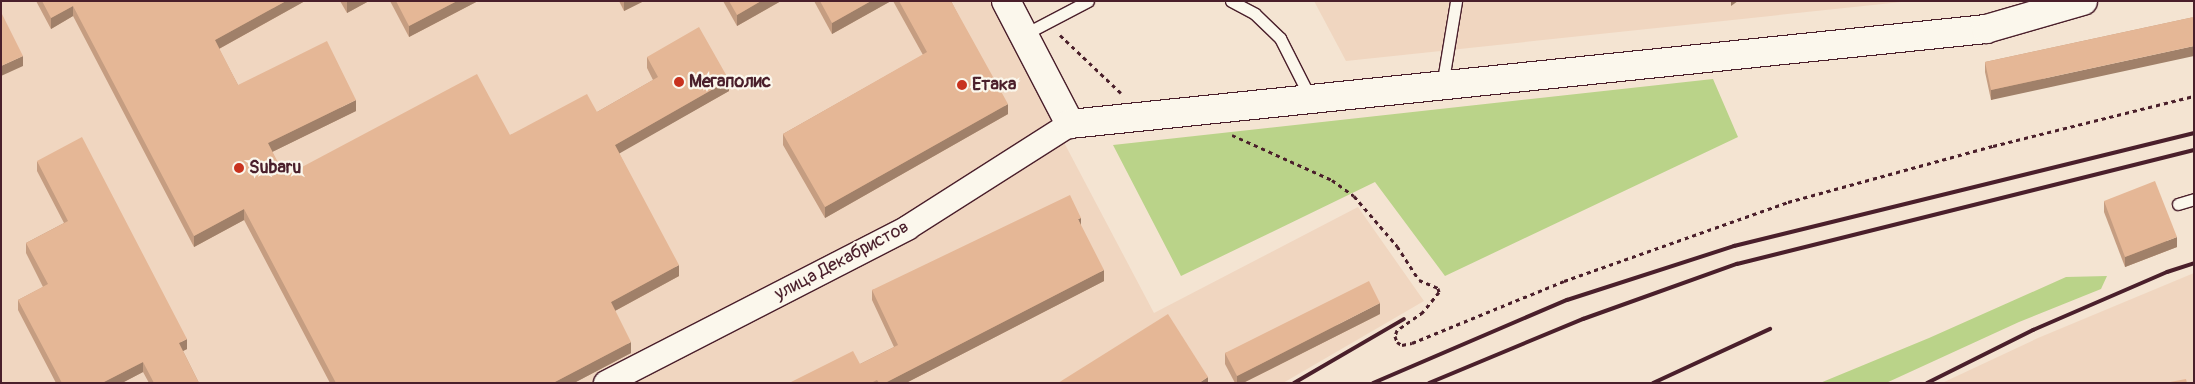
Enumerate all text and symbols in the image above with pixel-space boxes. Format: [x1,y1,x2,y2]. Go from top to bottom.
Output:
place label: Мегаполис [689,71,771,93]
place label: Етака [972,74,1016,96]
marker: Мегаполис [673,76,685,88]
marker: Етака [956,79,968,91]
place label: Subaru [249,157,301,179]
marker: Subaru [233,162,245,174]
street label: улица Декабристов [771,217,913,305]

